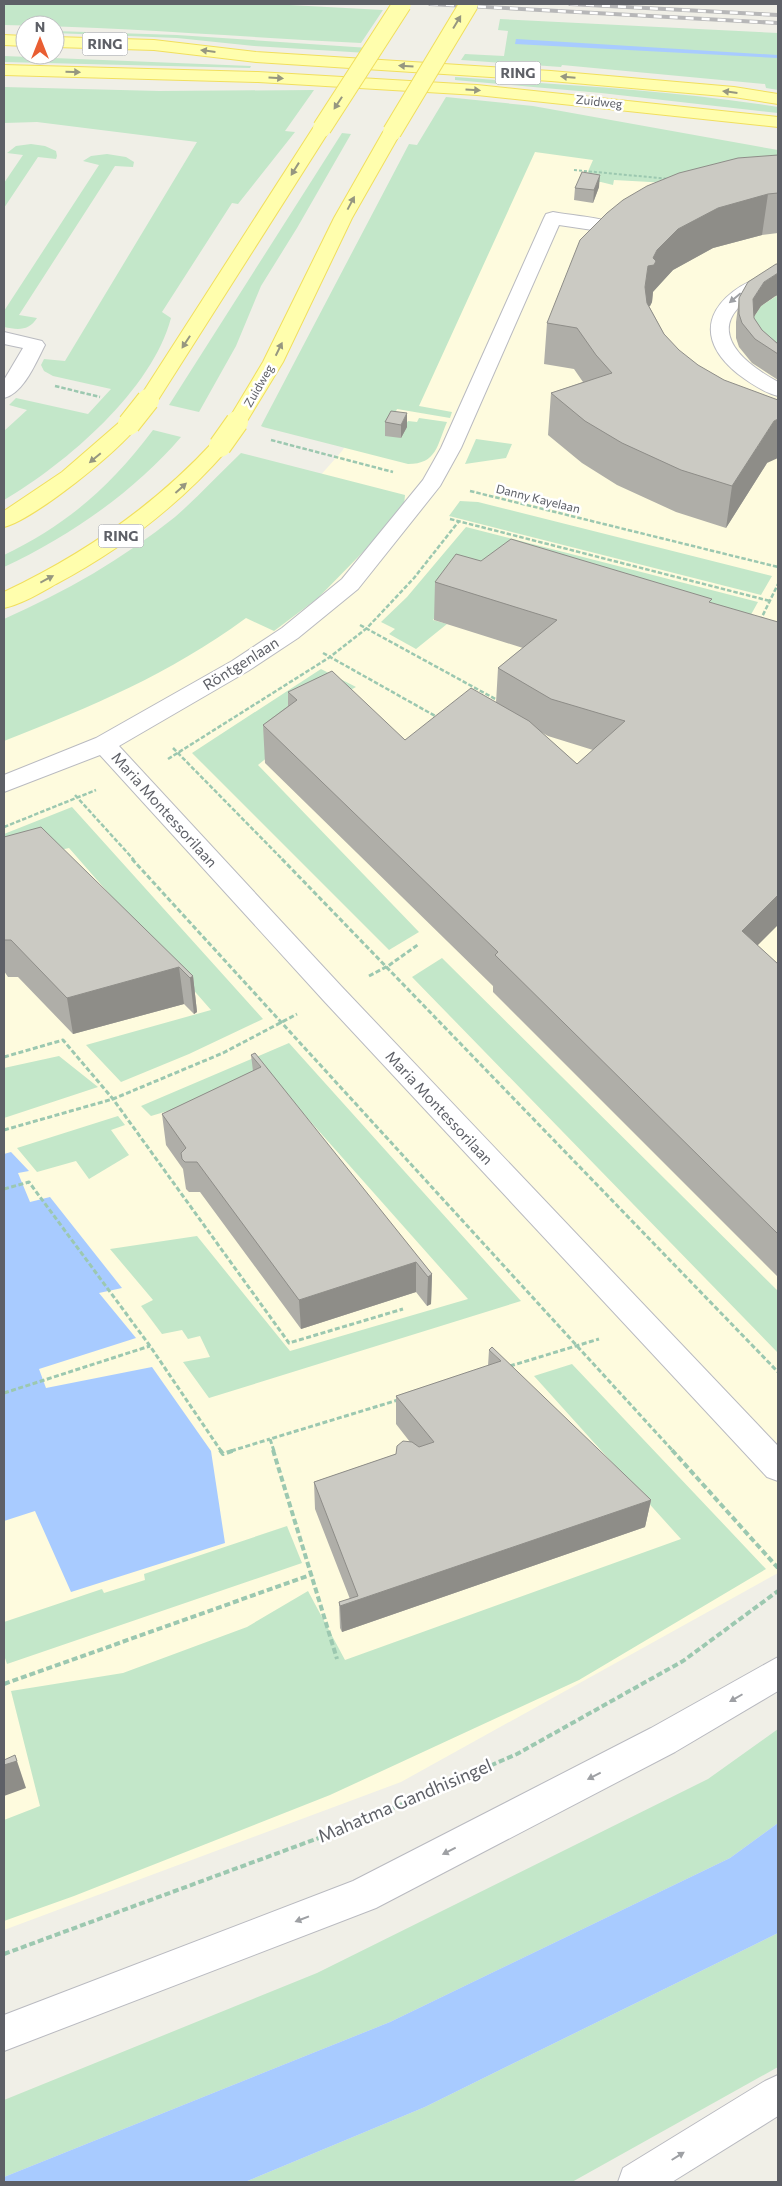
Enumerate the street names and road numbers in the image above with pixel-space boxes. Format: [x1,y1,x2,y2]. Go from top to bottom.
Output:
road number: RING [82,33,128,56]
road number: RING [496,62,540,84]
street label: Zuidweg [575,92,624,110]
street label: Zuidweg [240,361,276,409]
street label: Danny Kayelaan [495,481,582,515]
road number: RING [98,524,144,548]
street label: Röntgenlaan [199,633,282,694]
street label: Maria Montessorilaan [108,748,221,871]
street label: Maria Montessorilaan [382,1047,497,1168]
street label: Mahatma Gandhisingel [314,1753,495,1847]

